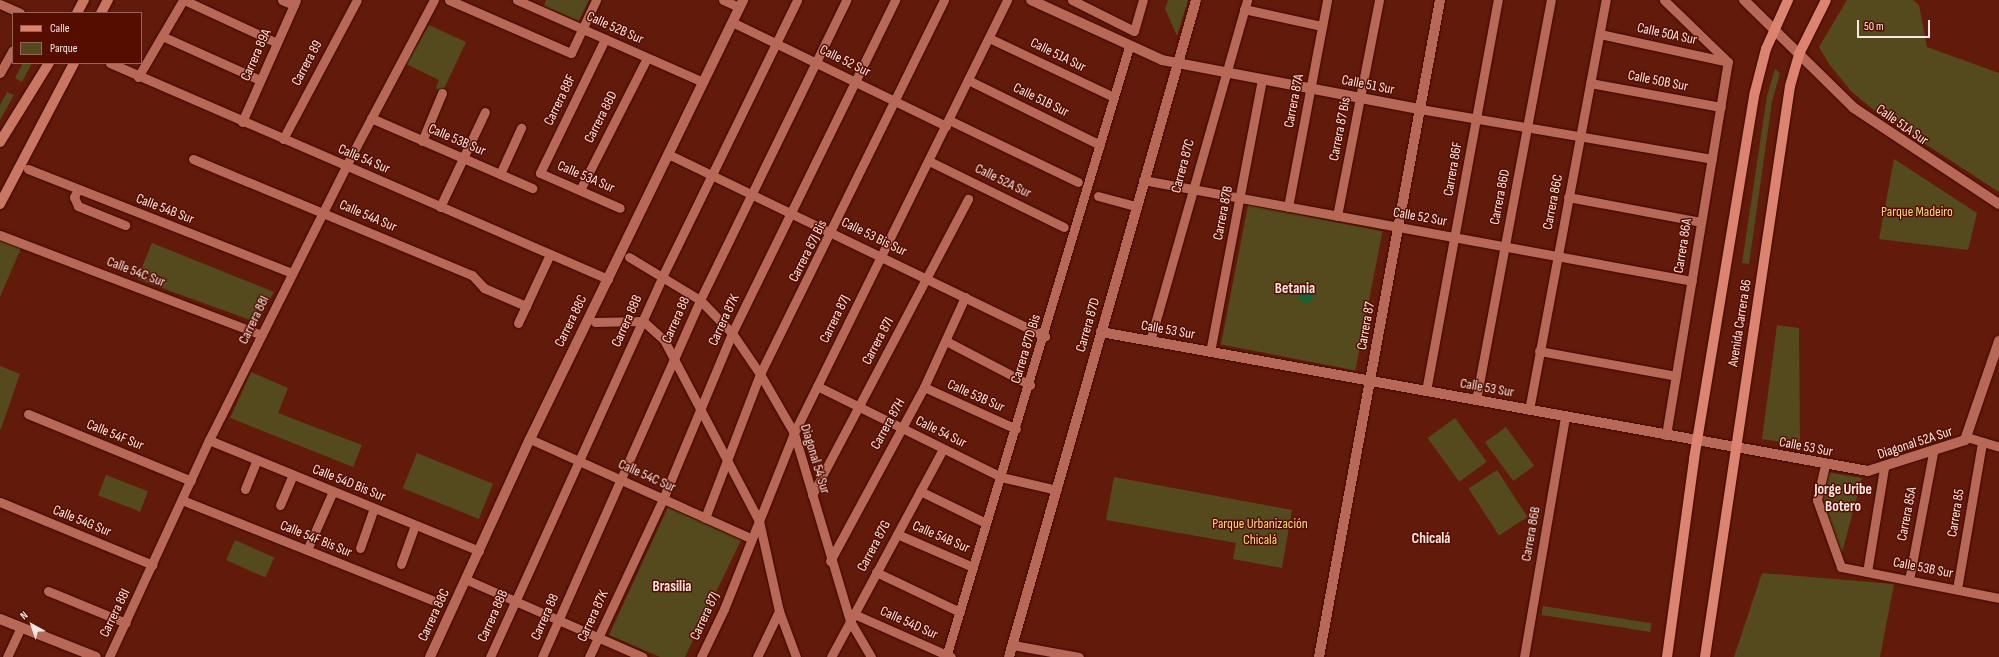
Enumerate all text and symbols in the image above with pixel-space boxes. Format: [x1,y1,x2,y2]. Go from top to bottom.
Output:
street label: Calle 52B Sur [584,8,646,48]
legend [12,12,142,64]
scale bar [1859,12,1932,38]
street label: Calle 50A Sur [1636,19,1698,49]
text: 50 m [1864,19,1884,34]
text: Calle [50,21,70,36]
street label: Carrera 89A [237,26,275,84]
street label: Calle 51A Sur [1027,34,1089,76]
street label: Carrera 89 [288,37,326,89]
text: Parque [50,41,78,56]
street label: Calle 52 Sur [817,42,873,80]
street label: Calle 50B Sur [1626,67,1690,95]
street label: Carrera 88F [540,72,580,128]
street label: Calle 51 Sur [1340,72,1396,98]
street label: Carrera 87A [1281,73,1307,129]
street label: Calle 51B Sur [1010,79,1072,121]
street label: Carrera 88D [581,88,621,146]
street label: Carrera 87 Bis [1326,96,1354,162]
street label: Calle 51A Sur [1873,101,1931,149]
street label: Calle 53B Sur [426,120,488,160]
street label: Carrera 87C [1168,137,1198,195]
street label: Calle 54 Sur [336,141,392,177]
street label: Carrera 86F [1440,141,1466,197]
street label: Calle 53A Sur [555,157,617,197]
street label: Calle 52A Sur [972,160,1034,202]
street label: Carrera 86D [1486,168,1514,226]
street label: Carrera 86C [1539,173,1567,231]
street label: Carrera 87B [1210,185,1236,241]
street label: Calle 54B Sur [134,190,196,228]
street label: Calle 54A Sur [337,196,399,236]
street label: Calle 52 Sur [1392,204,1448,230]
park label: Parque Madeiro [1881,204,1953,220]
street label: Calle 53 Bis Sur [839,214,909,260]
street label: Carrera 87J Bis [785,217,831,285]
street label: Carrera 86A [1670,218,1696,274]
street label: Calle 54C Sur [104,253,168,291]
street label: Avenida Carrera 86 [1725,278,1755,368]
district label: Betania [1275,280,1315,298]
street label: Carrera 88C [551,292,591,350]
street label: Carrera 88B [608,292,646,350]
street label: Carrera 87K [705,292,743,348]
street label: Carrera 87J [816,292,854,346]
street label: Carrera 88I [235,293,273,347]
street label: Carrera 88 [658,294,694,346]
street label: Carrera 87D [1072,296,1104,354]
street label: Carrera 87 [1354,301,1378,351]
street label: Carrera 87D Bis [1008,312,1044,386]
street label: Carrera 87I [859,314,897,368]
street label: Calle 53 Sur [1140,317,1196,343]
street label: Calle 53 Sur [1459,375,1515,401]
street label: Calle 53B Sur [945,376,1007,416]
street label: Carrera 87H [867,396,909,452]
street label: Calle 54 Sur [913,412,969,452]
street label: Calle 54F Sur [84,416,146,454]
street label: Diagonal 54 Sur [796,422,834,496]
street label: Diagonal 52A Sur [1875,423,1955,463]
street label: Calle 53 Sur [1778,434,1834,460]
street label: Calle 54C Sur [616,456,678,496]
street label: Calle 54D Bis Sur [310,461,388,505]
district label: Jorge Uribe Botero [1814,480,1872,515]
street label: Carrera 85A [1894,486,1920,542]
street label: Carrera 85 [1944,488,1968,538]
street label: Calle 54G Sur [50,502,114,540]
street label: Carrera 86B [1518,505,1544,563]
park label: Parque Urbanización Chicalá [1212,516,1308,548]
street label: Calle 54F Bis Sur [278,517,354,561]
street label: Calle 54B Sur [910,517,972,557]
street label: Carrera 87G [854,518,894,574]
district label: Chicalá [1412,530,1450,548]
street label: Calle 53B Sur [1892,554,1954,582]
district label: Brasilia [653,578,691,596]
street label: Carrera 88I [96,586,134,640]
street label: Carrera 88C [415,586,453,644]
street label: Carrera 88B [474,587,512,645]
street label: Carrera 87K [574,588,612,644]
street label: Carrera 87J [687,589,723,643]
street label: Carrera 88 [527,591,563,643]
street label: Calle 54D Sur [877,603,941,643]
north arrow [12,605,52,645]
text: N [18,609,30,622]

